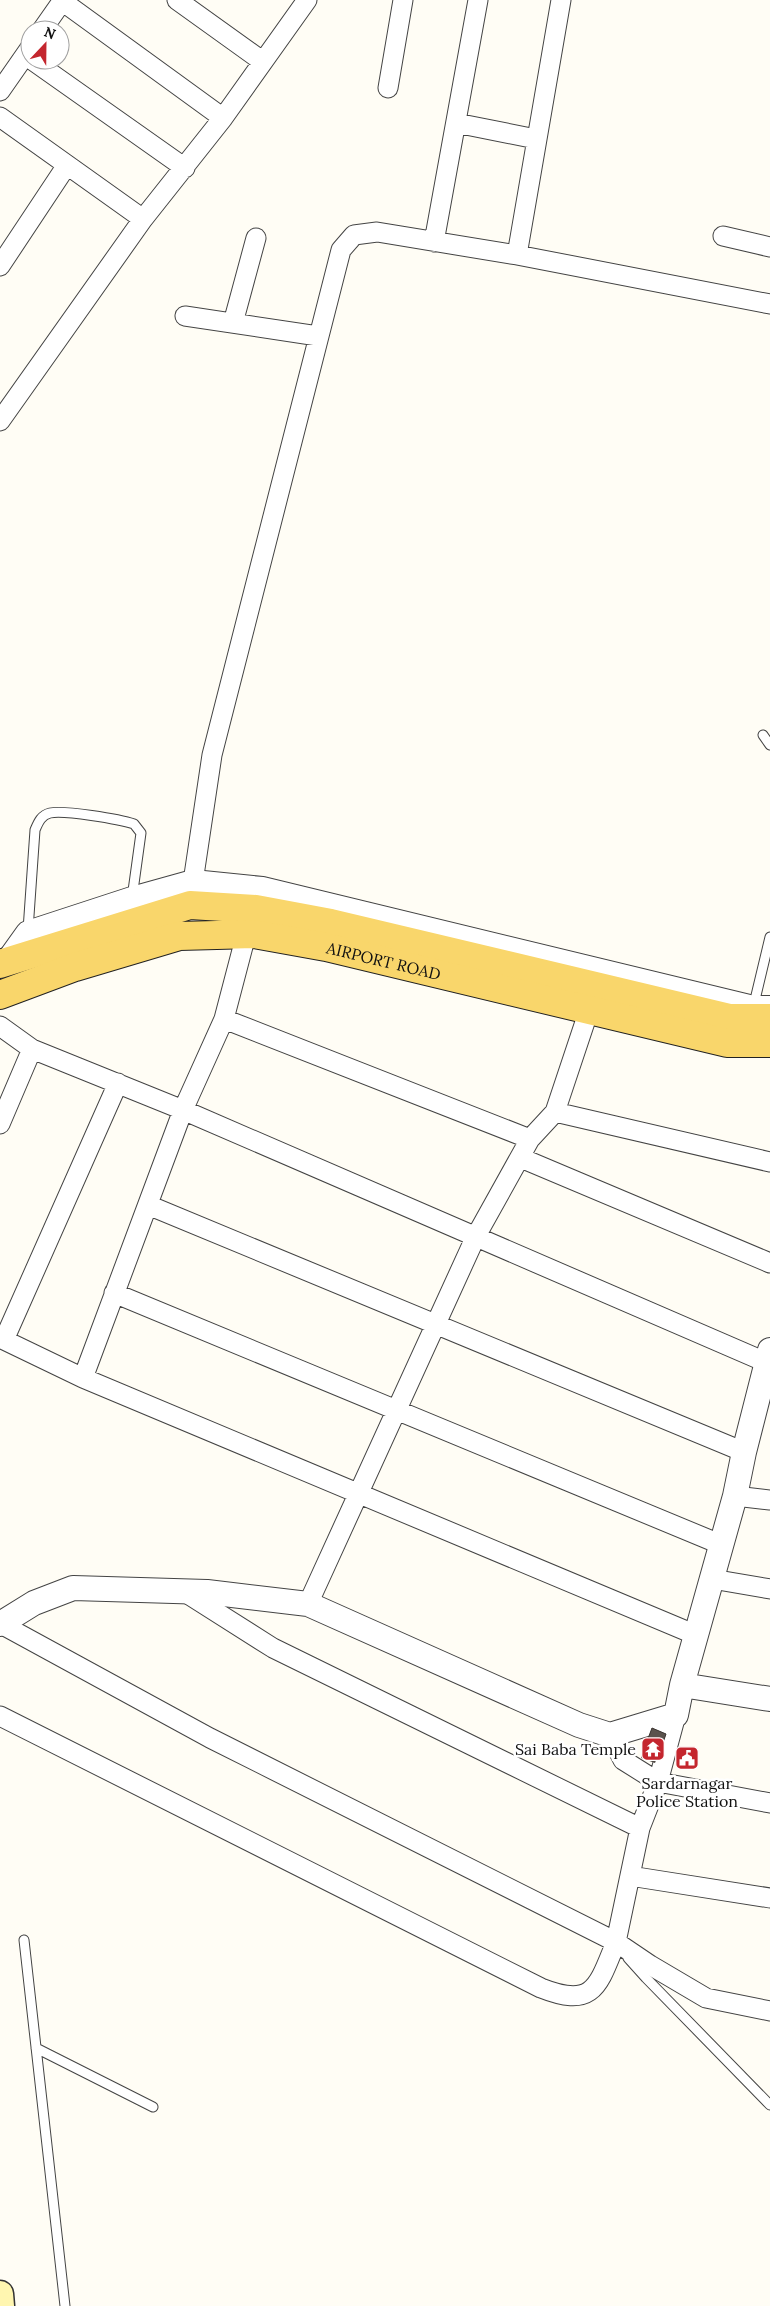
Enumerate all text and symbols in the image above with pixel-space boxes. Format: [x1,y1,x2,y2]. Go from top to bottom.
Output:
north arrow [20,20,70,70]
text: N [41,23,58,43]
street label: AIRPORT ROAD [324,937,443,984]
temple icon: Sai Baba Temple [640,1736,666,1762]
place label: Sai Baba Temple [515,1739,636,1759]
public building icon: Sardarnagar Police Station [674,1745,700,1771]
place label: Sardarnagar Police Station [636,1773,738,1811]

